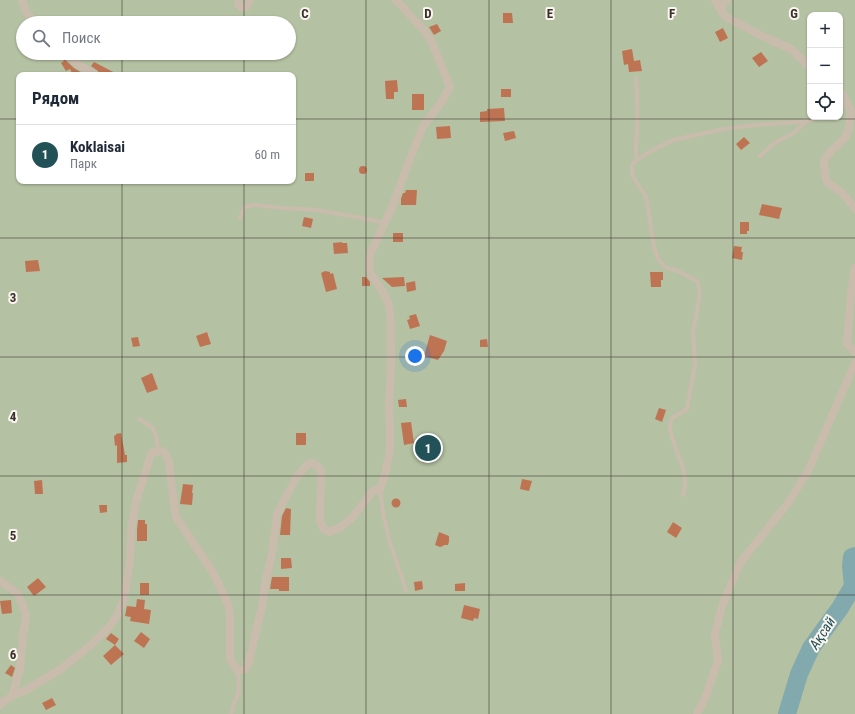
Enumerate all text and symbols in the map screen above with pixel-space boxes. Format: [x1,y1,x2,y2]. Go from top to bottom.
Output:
text: C [301,6,309,21]
text: D [424,6,432,21]
text: E [547,6,554,21]
text: F [669,6,675,21]
text: G [790,6,798,21]
map controls [807,12,843,120]
button: + [807,12,843,48]
search box [16,16,296,60]
icon: search [30,27,52,49]
text: Поиск [62,29,101,47]
button: − [807,48,843,84]
button: locate [807,84,843,120]
text: Рядом [32,88,79,108]
text: Koklaisai [70,138,125,156]
text: 1 [42,147,48,162]
text: 60 m [254,147,280,162]
text: Парк [70,156,97,171]
text: 3 [10,290,16,305]
your location [405,346,425,366]
text: 4 [10,409,17,424]
pin: 1 [415,433,441,463]
text: 5 [10,528,17,543]
water label: Ақсай [805,614,838,653]
text: 6 [10,647,17,662]

